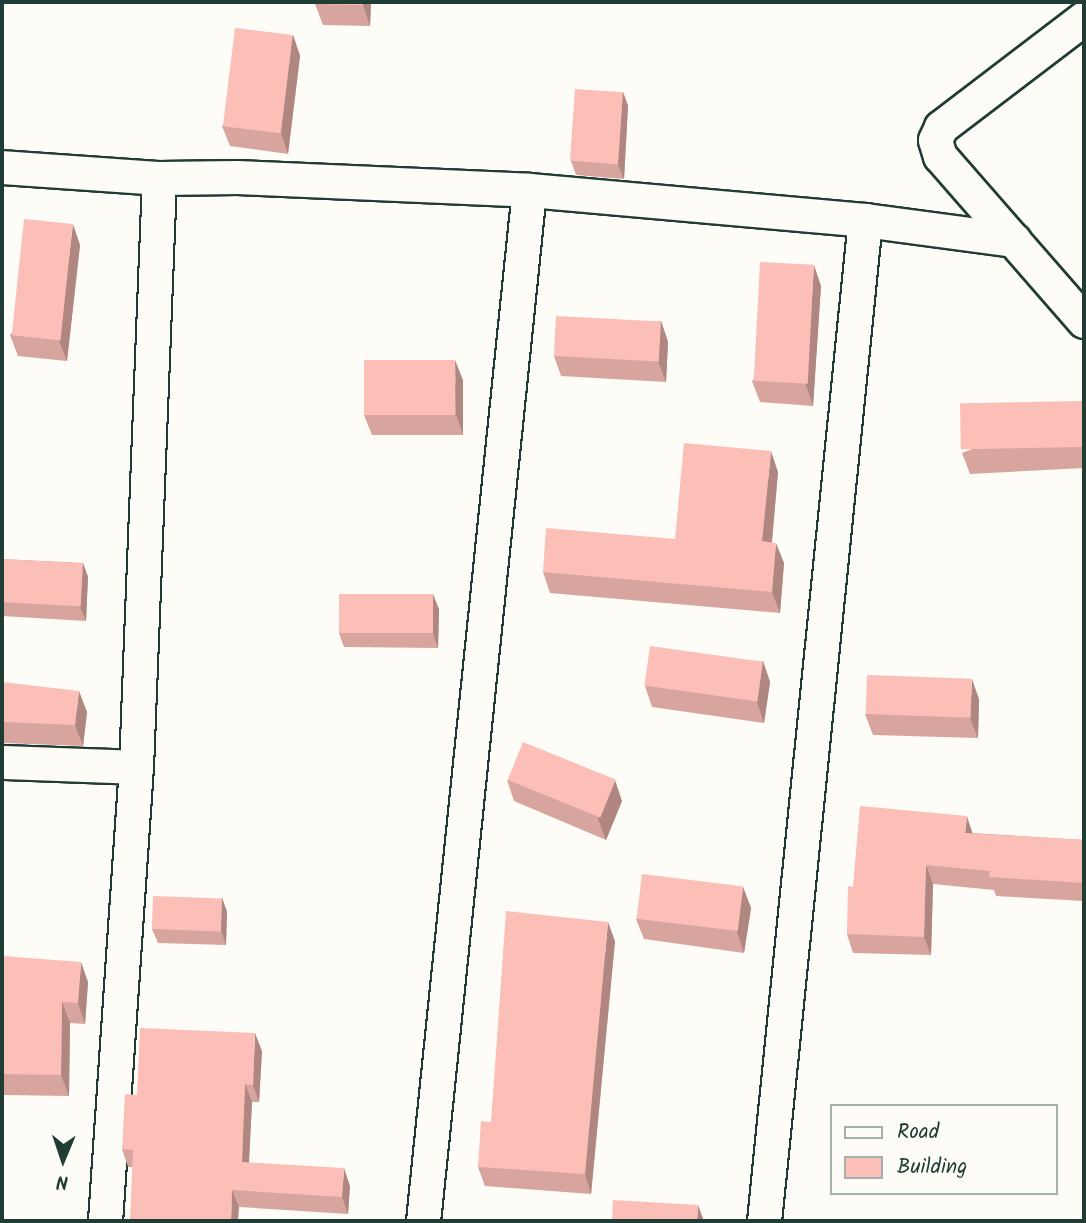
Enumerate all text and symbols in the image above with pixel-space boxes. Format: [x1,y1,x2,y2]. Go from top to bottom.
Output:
legend [830,1104,1058,1195]
text: Road [897,1116,939,1149]
north arrow [28,1125,98,1195]
text: Building [897,1151,967,1184]
text: N [56,1166,69,1196]

